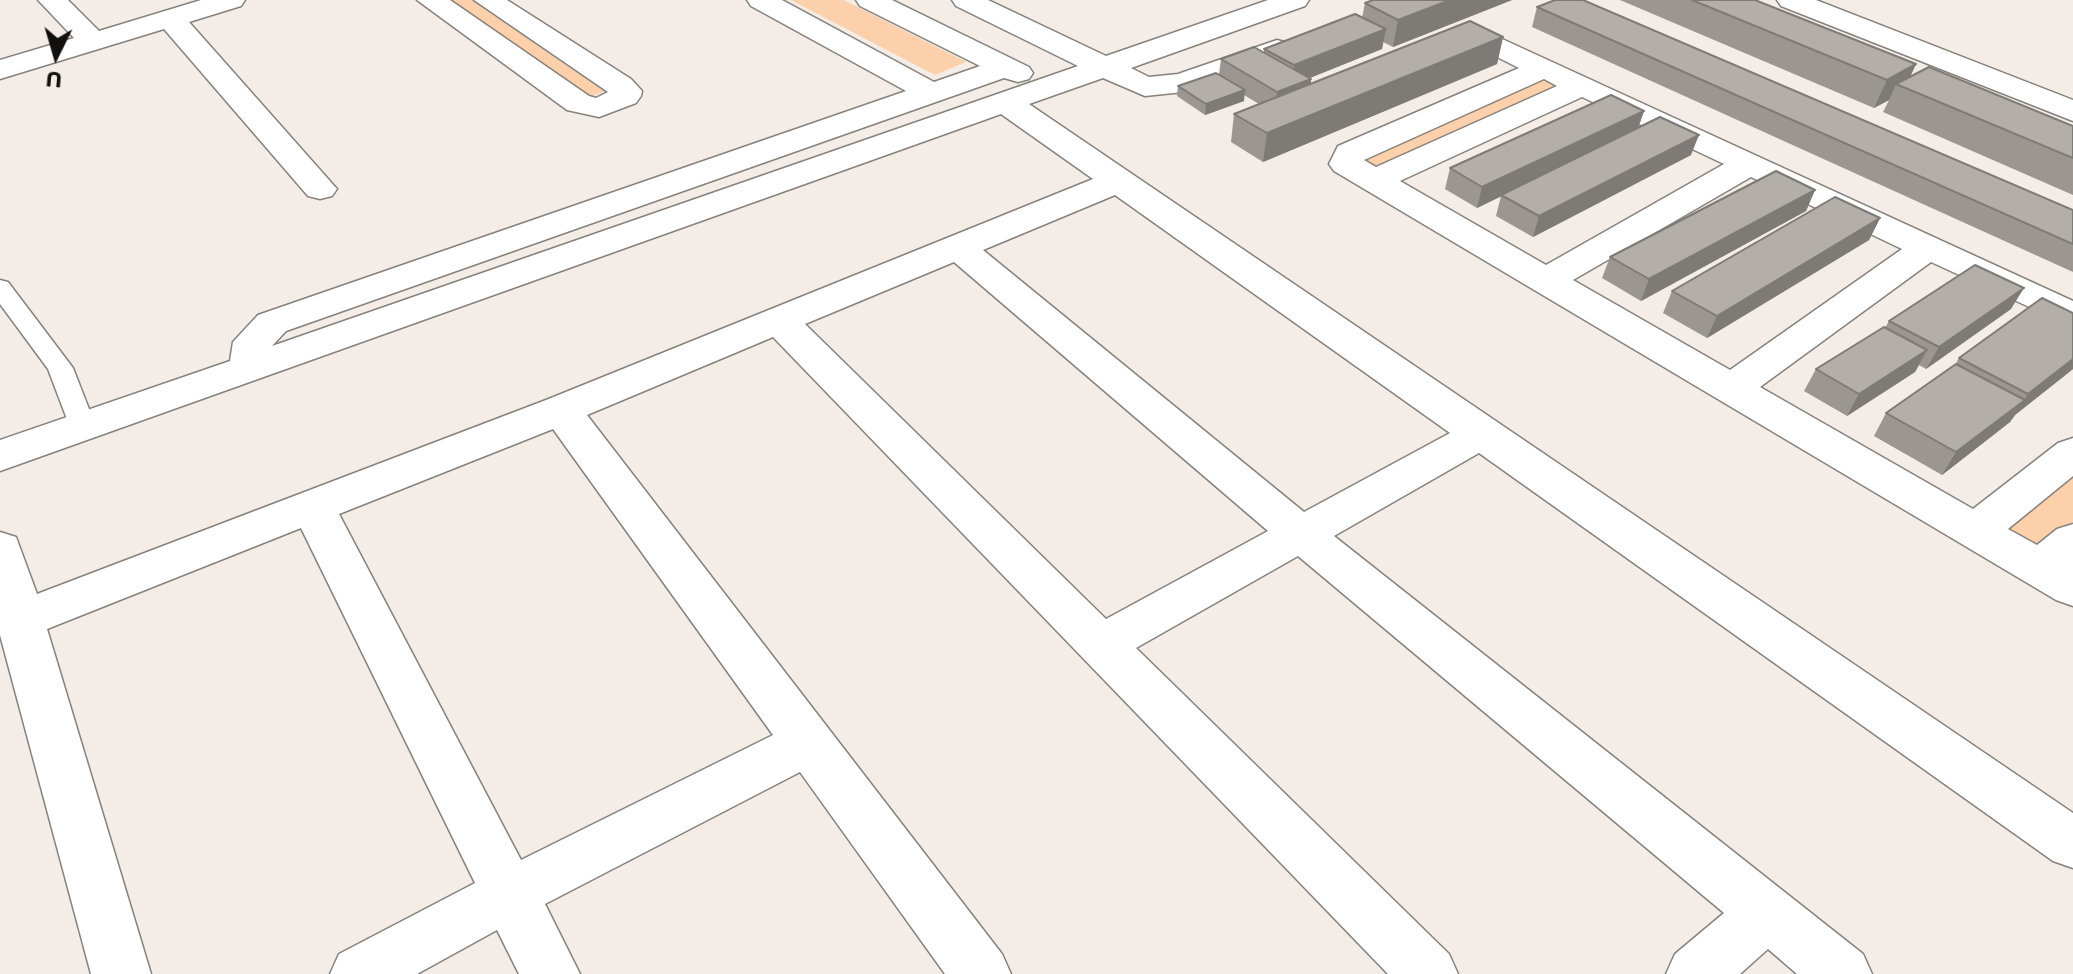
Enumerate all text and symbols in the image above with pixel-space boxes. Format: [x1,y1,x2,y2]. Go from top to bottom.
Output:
north arrow [16,16,96,96]
text: U [45,66,63,95]

